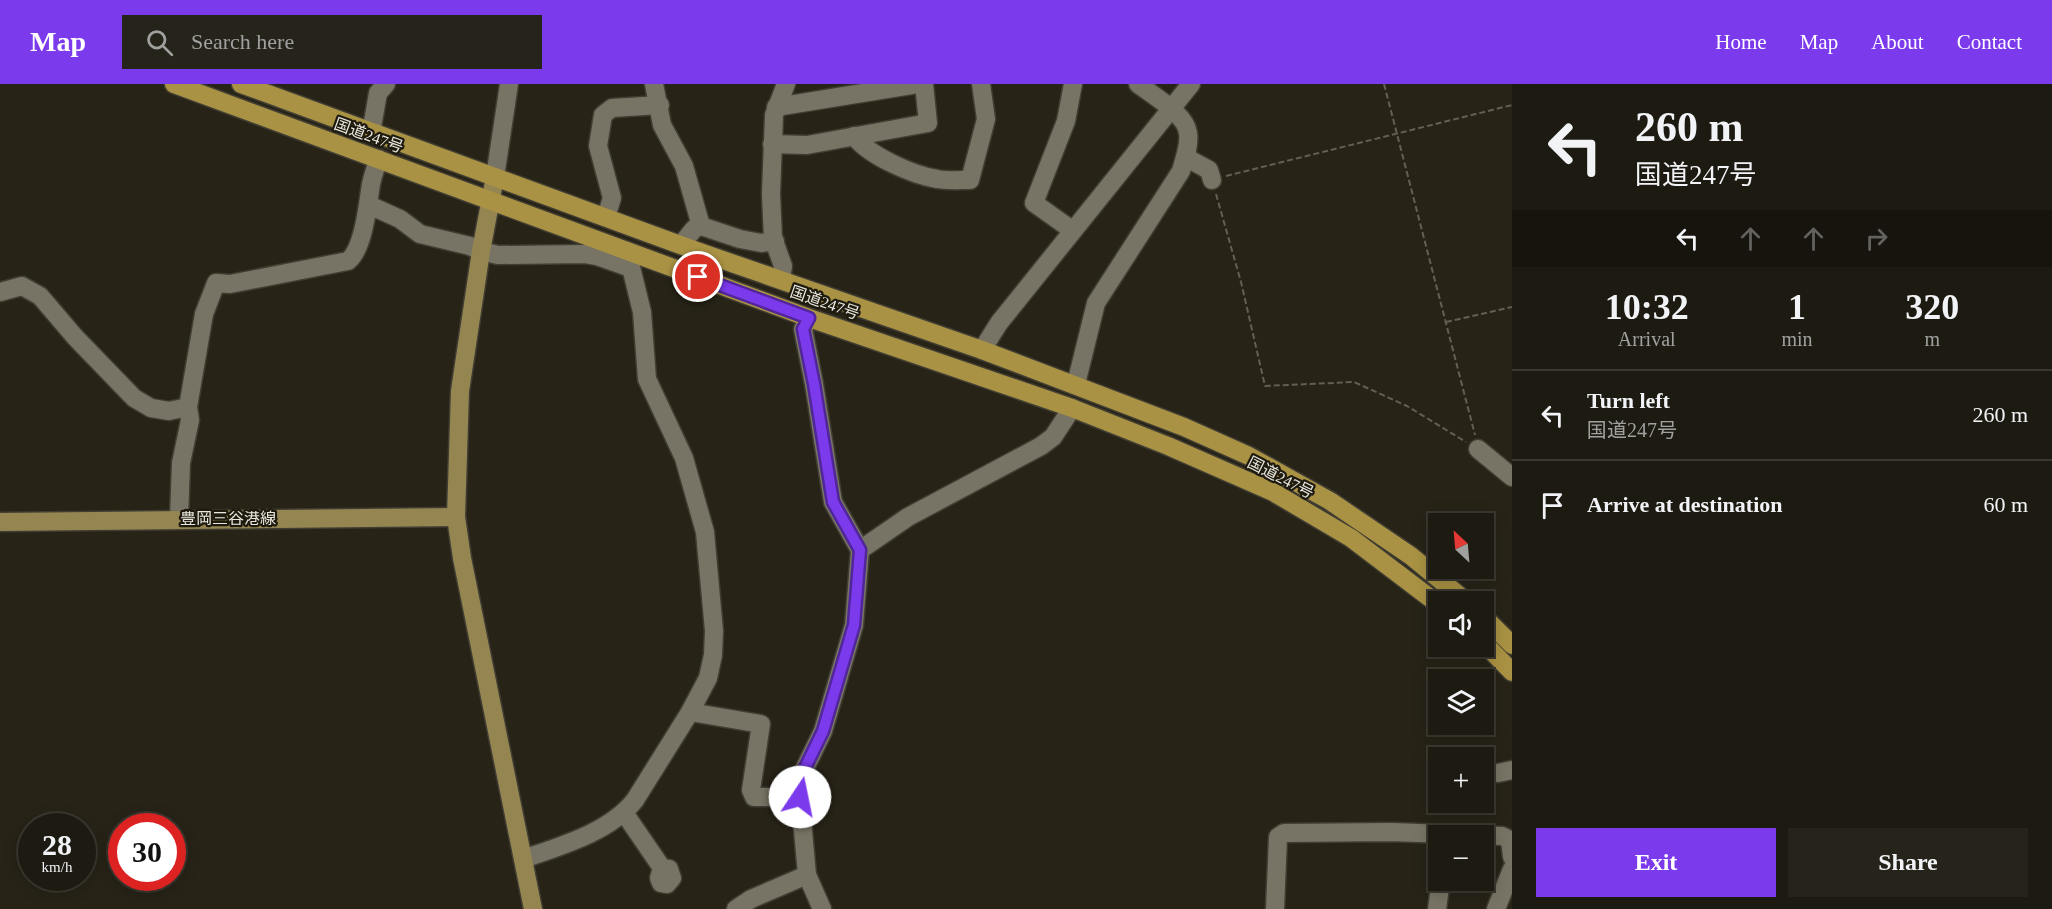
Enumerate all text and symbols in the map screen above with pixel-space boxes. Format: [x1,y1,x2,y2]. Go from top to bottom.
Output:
search box [122,15,542,69]
text: Map [30,26,86,57]
icon: search [143,26,176,59]
text: Search here [191,29,294,54]
text: Home [1715,30,1767,54]
text: Map [1800,30,1838,54]
text: About [1871,30,1924,54]
text: Contact [1957,30,2022,54]
text: 260 m [1635,104,1744,150]
icon: left [1536,108,1614,186]
street label: 国道247号 [332,115,406,156]
text: 国道247号 [1635,160,1757,190]
icon: left [1671,222,1704,255]
icon: ahead [1734,222,1767,255]
icon: ahead [1797,222,1830,255]
icon: right [1860,222,1893,255]
pin [672,251,723,302]
icon: arrive [681,260,714,293]
street label: 国道247号 [788,283,862,322]
text: 10:32 [1605,287,1689,327]
text: 1 [1788,287,1806,327]
text: 320 [1905,287,1959,327]
text: Arrival [1618,328,1676,350]
text: min [1781,328,1813,350]
text: m [1925,328,1940,350]
text: Turn left [1587,388,1670,413]
icon: left [1536,399,1569,432]
text: 260 m [1972,402,2028,427]
text: 国道247号 [1587,419,1677,441]
street label: 国道247号 [1245,454,1317,501]
icon: arrive [1536,489,1569,522]
text: Arrive at destination [1587,492,1783,517]
text: 60 m [1983,492,2028,517]
street label: 豊岡三谷港線 [180,510,276,527]
north arrow [1428,513,1494,579]
map controls [1428,513,1494,891]
button: sound [1428,591,1494,657]
button: layers [1428,669,1494,735]
button: + [1428,747,1494,813]
position arrow [768,765,832,829]
speed limit sign: 30 [108,813,186,891]
button: − [1428,825,1494,891]
text: 28 [42,828,72,861]
button: Exit [1536,828,1776,897]
button: Share [1788,828,2028,897]
text: km/h [42,859,72,875]

